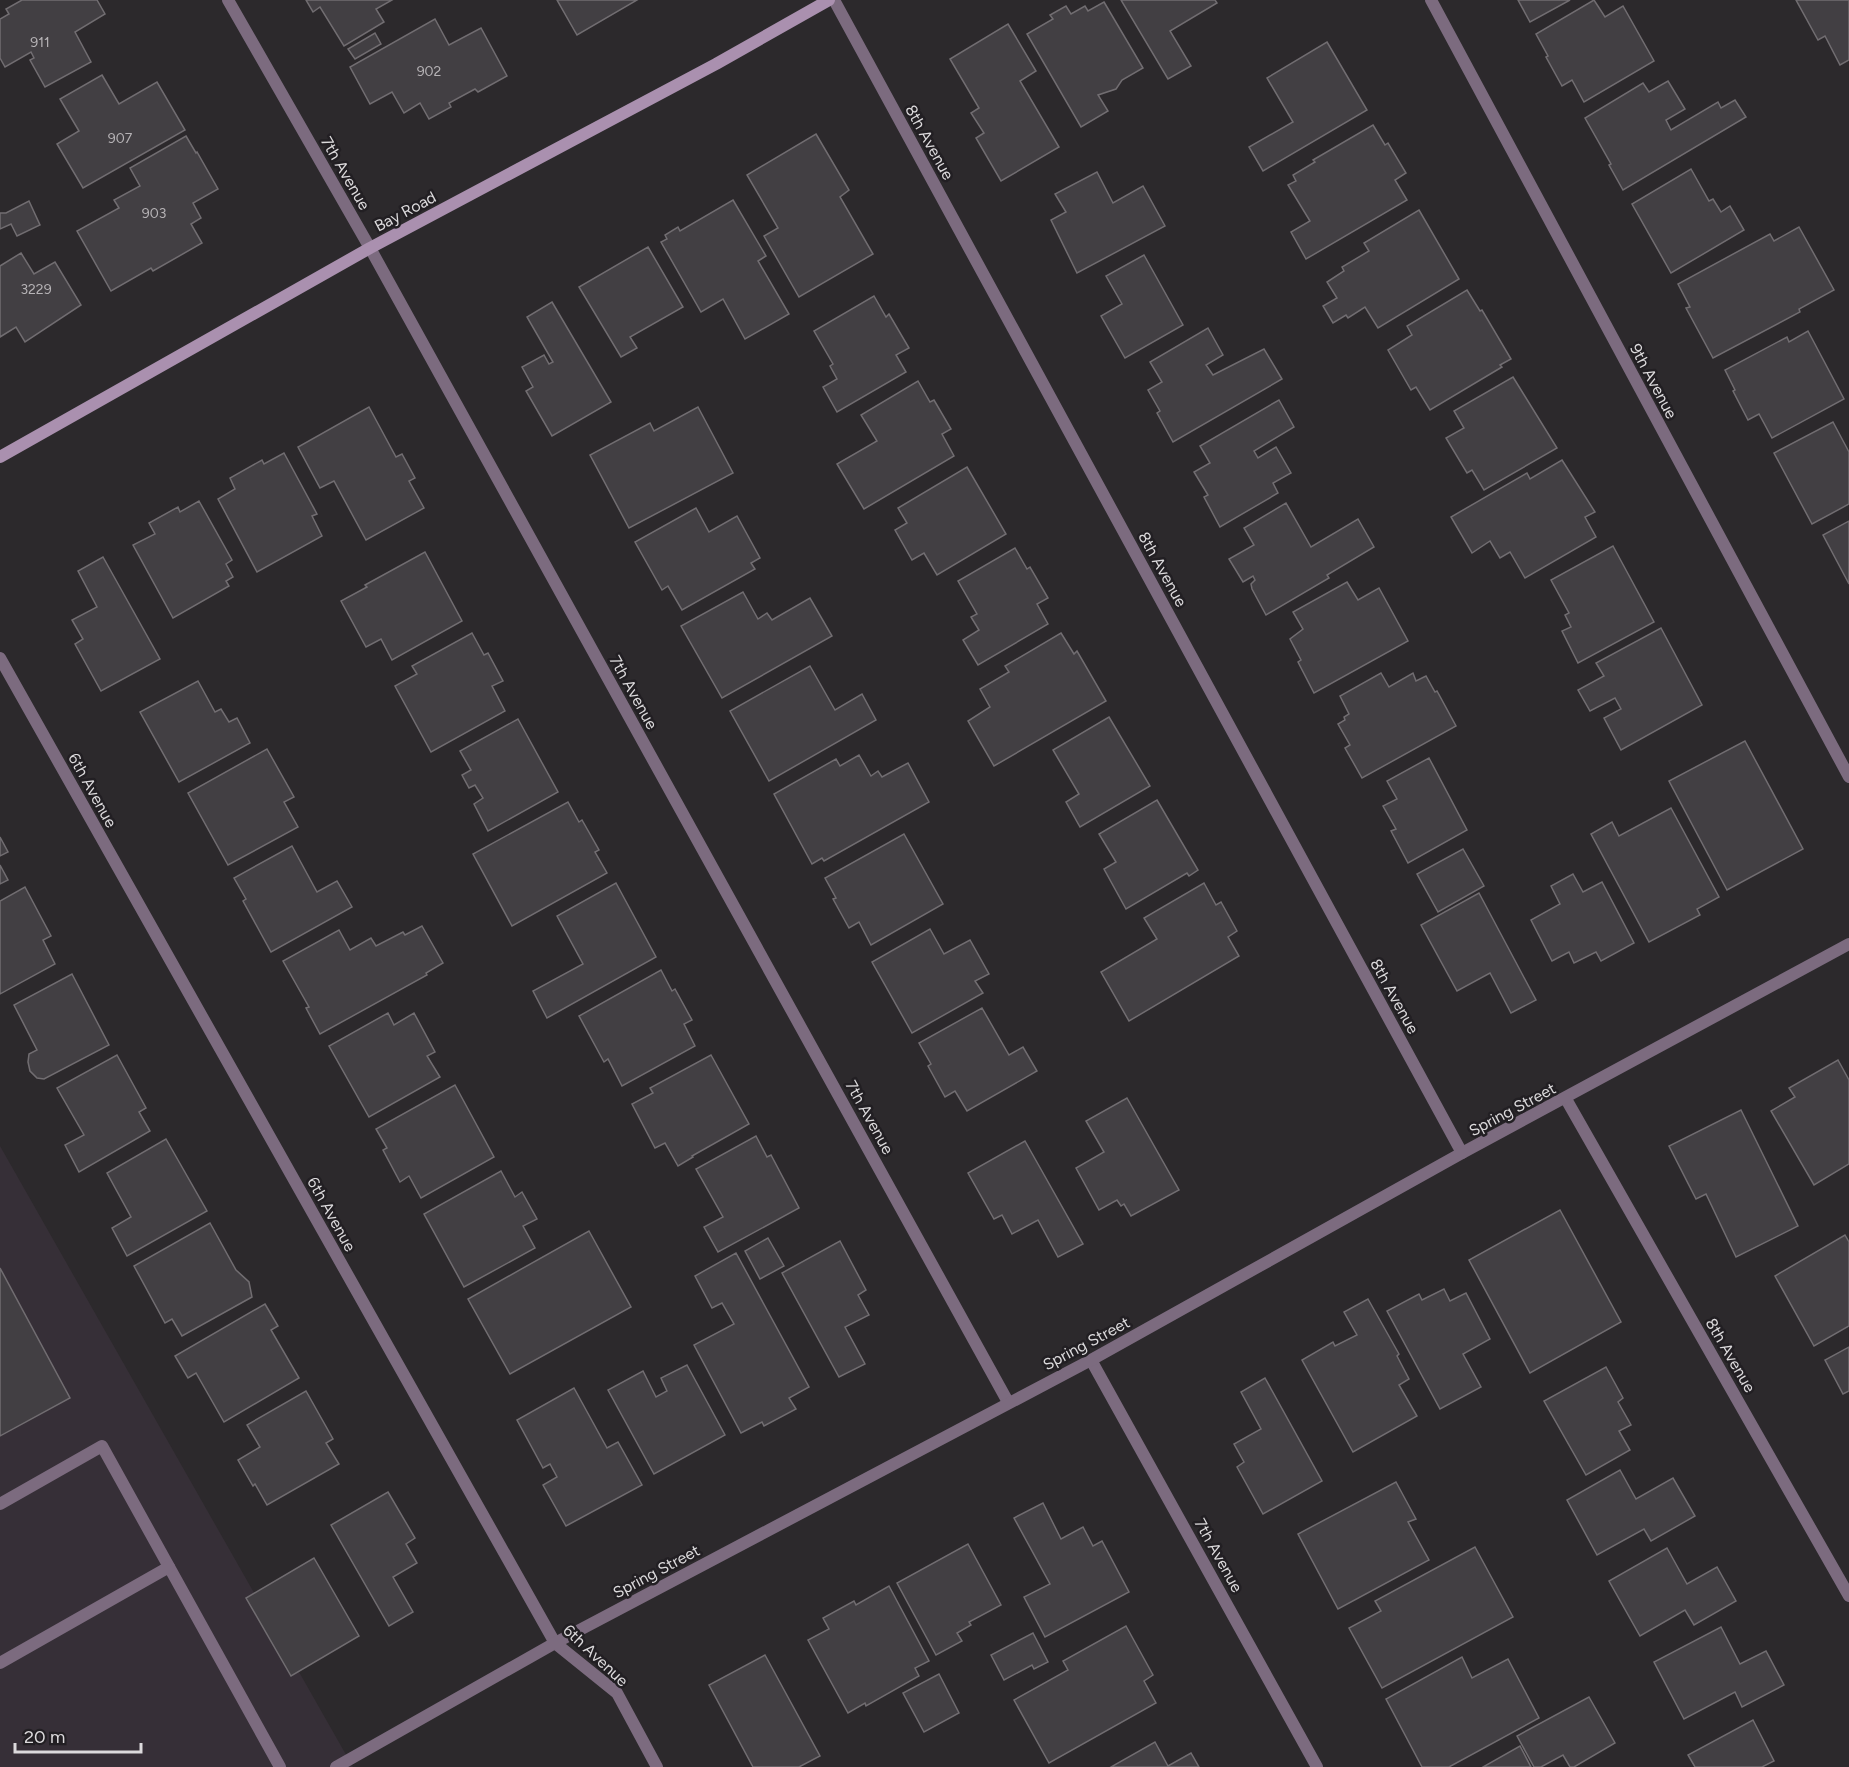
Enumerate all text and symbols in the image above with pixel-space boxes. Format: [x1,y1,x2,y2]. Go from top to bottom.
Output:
house number: 911 [30,34,50,51]
house number: 902 [417,63,441,80]
street label: 8th Avenue [901,101,958,183]
house number: 907 [108,130,133,147]
street label: 7th Avenue [317,133,374,214]
street label: Bay Road [371,187,439,236]
house number: 903 [142,205,166,222]
house number: 3229 [20,281,52,298]
street label: 9th Avenue [1626,341,1681,422]
street label: 8th Avenue [1134,528,1191,610]
street label: 7th Avenue [605,652,662,733]
street label: 6th Avenue [64,750,121,831]
street label: 8th Avenue [1366,955,1423,1037]
street label: 7th Avenue [841,1077,898,1158]
street label: Spring Street [1466,1079,1559,1140]
street label: 6th Avenue [303,1174,360,1255]
street label: Spring Street [1040,1313,1133,1374]
street label: 8th Avenue [1702,1315,1760,1396]
street label: 7th Avenue [1190,1515,1247,1596]
street label: Spring Street [610,1541,703,1602]
street label: 6th Avenue [559,1620,632,1690]
scale bar [15,1716,141,1754]
text: 20 m [24,1726,65,1748]

